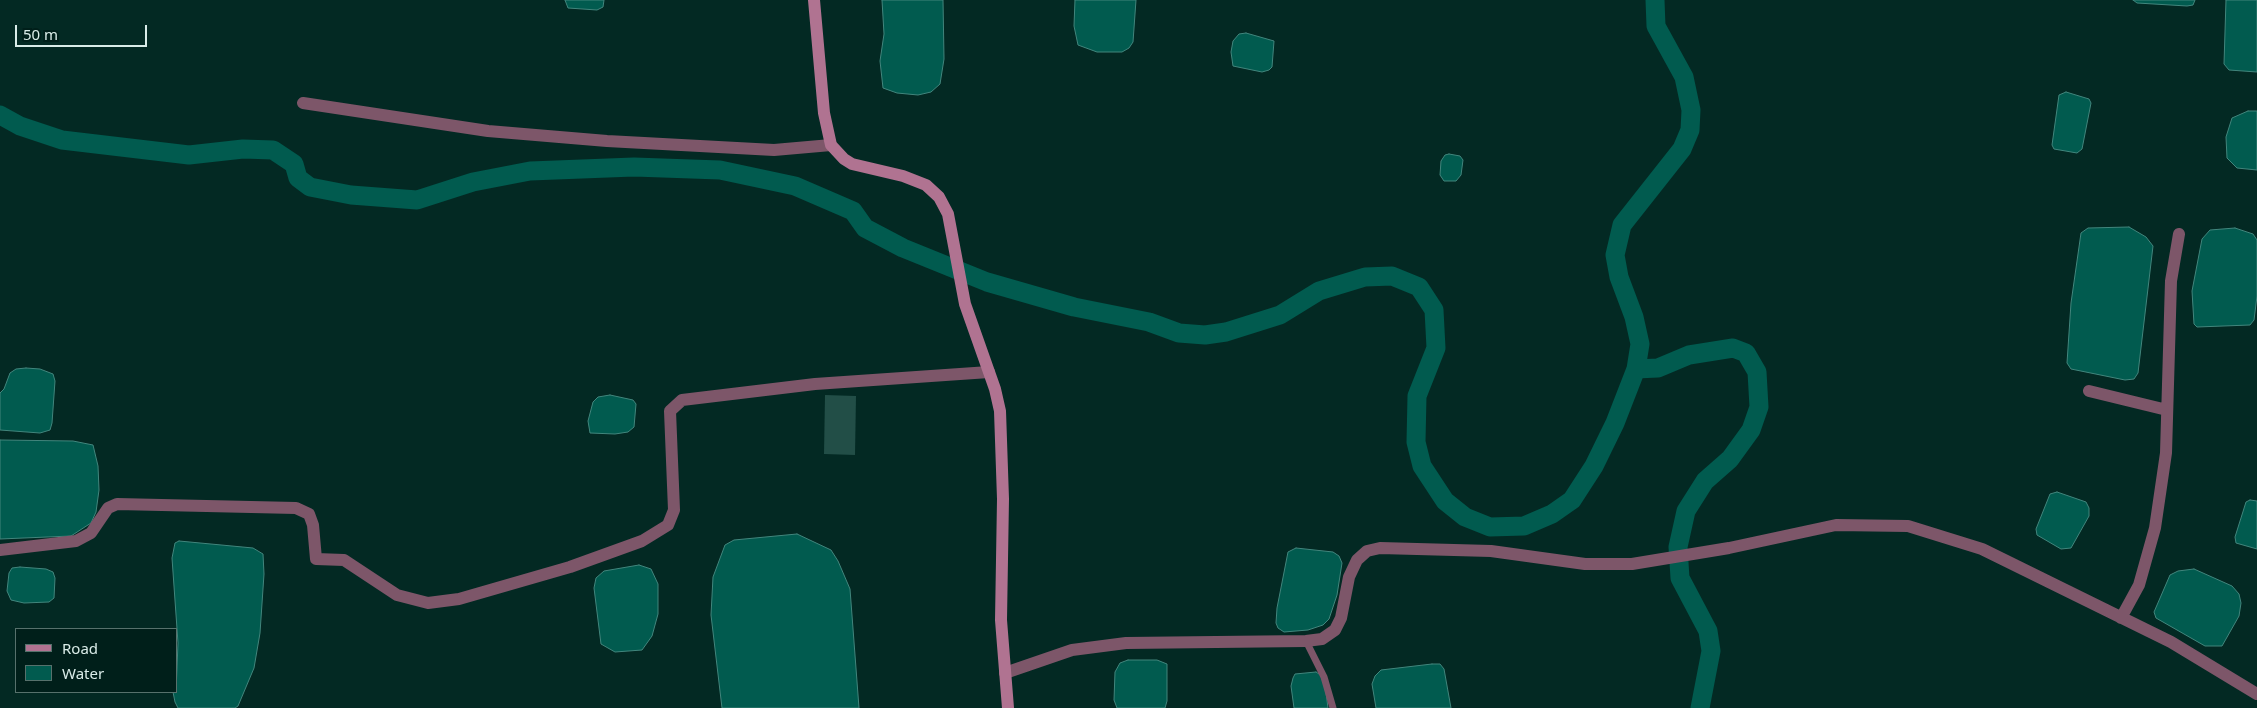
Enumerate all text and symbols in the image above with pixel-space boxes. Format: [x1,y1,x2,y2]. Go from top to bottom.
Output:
scale bar [18,15,150,47]
text: 50 m [23,24,58,44]
legend [15,628,178,693]
text: Road [62,638,98,658]
text: Water [62,663,104,683]

